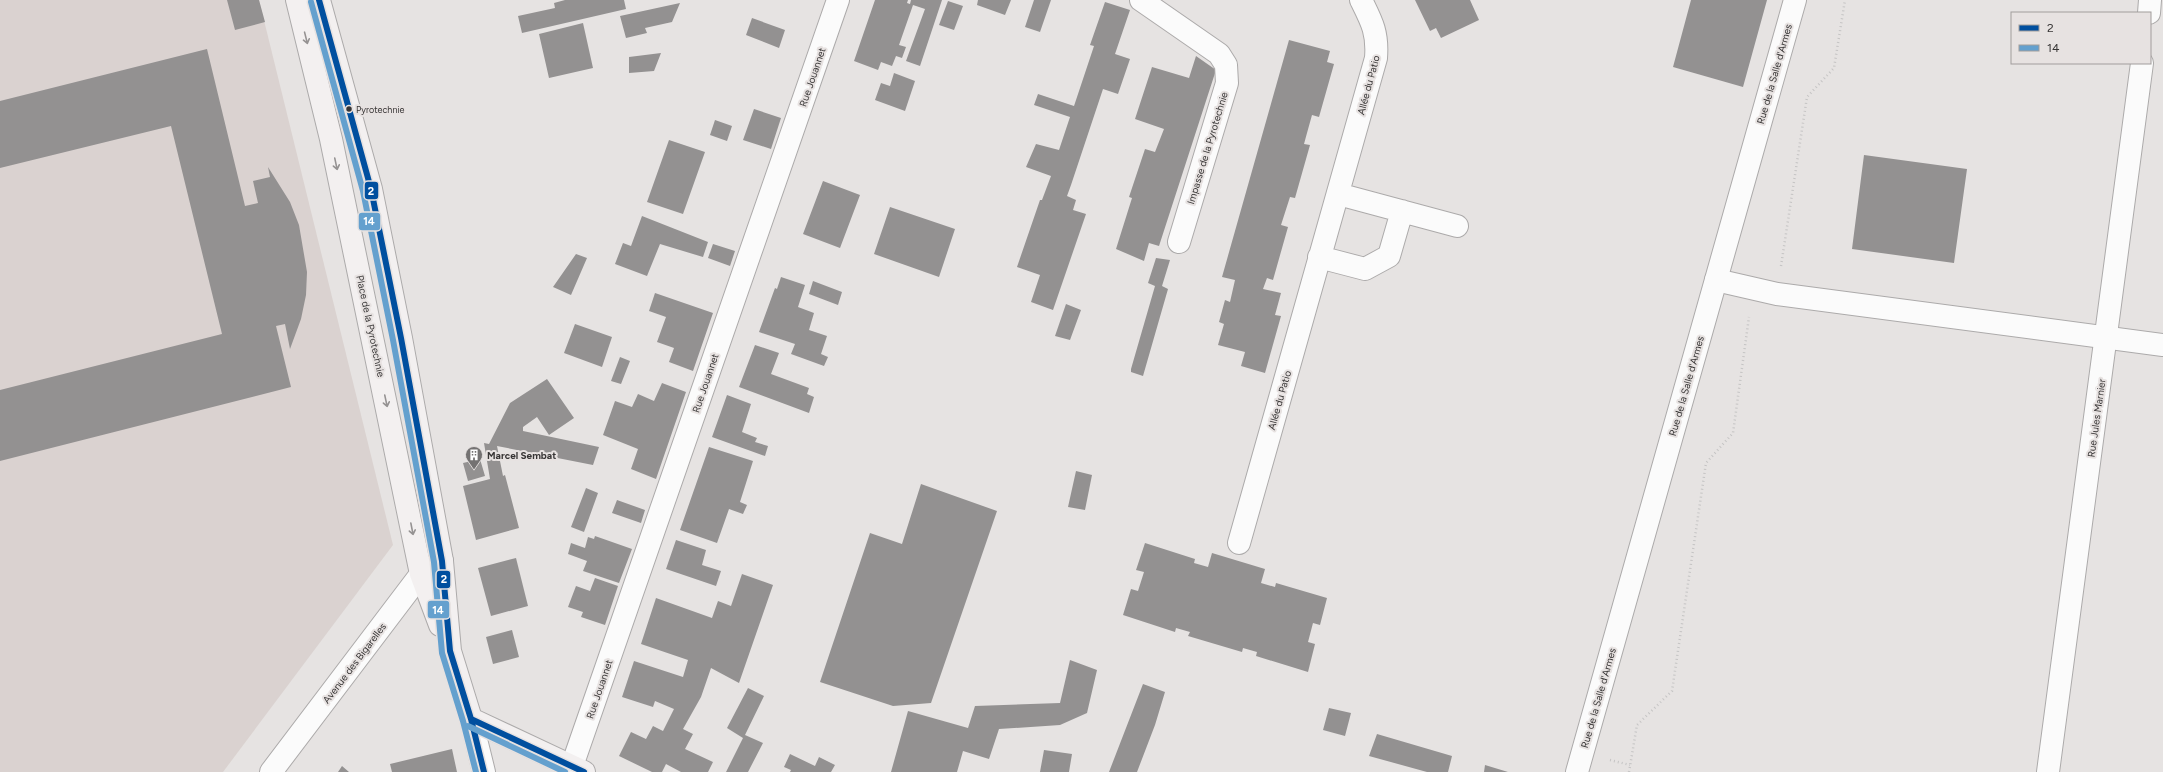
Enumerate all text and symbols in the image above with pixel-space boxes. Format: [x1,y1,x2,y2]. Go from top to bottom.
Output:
legend [2011,12,2151,64]
text: 2 [2047,21,2054,35]
street label: Rue de la Salle d'Armes [1754,22,1795,126]
one-way arrow [303,31,311,44]
text: 14 [2047,41,2060,55]
street label: Rue Jouannet [796,46,829,109]
street label: Allée du Patio [1354,54,1383,116]
street label: Impasse de la Pyrotechnie [1184,90,1231,206]
marker: Pyrotechnie [344,104,354,114]
place label: Pyrotechnie [356,104,405,115]
one-way arrow [333,158,341,171]
line badge: 2 [364,181,379,200]
text: 2 [368,185,374,198]
line badge: 14 [358,212,381,231]
text: 14 [363,215,375,228]
street label: Place de la Pyrotechnie [353,274,388,379]
street label: Rue de la Salle d'Armes [1666,334,1707,438]
street label: Rue Jouannet [689,352,722,415]
street label: Allée du Patio [1265,369,1294,431]
street label: Rue Jules Marnier [2085,377,2109,458]
one-way arrow [383,394,391,407]
building icon: Marcel Sembat [464,445,484,470]
place label: Marcel Sembat [487,449,556,462]
one-way arrow [409,522,417,535]
line badge: 2 [436,570,451,589]
text: 2 [441,573,447,586]
line badge: 14 [427,600,450,619]
text: 14 [432,604,444,617]
street label: Avenue des Bigarelles [320,620,389,706]
street label: Rue de la Salle d'Armes [1578,646,1619,750]
street label: Rue Jouannet [583,658,616,721]

